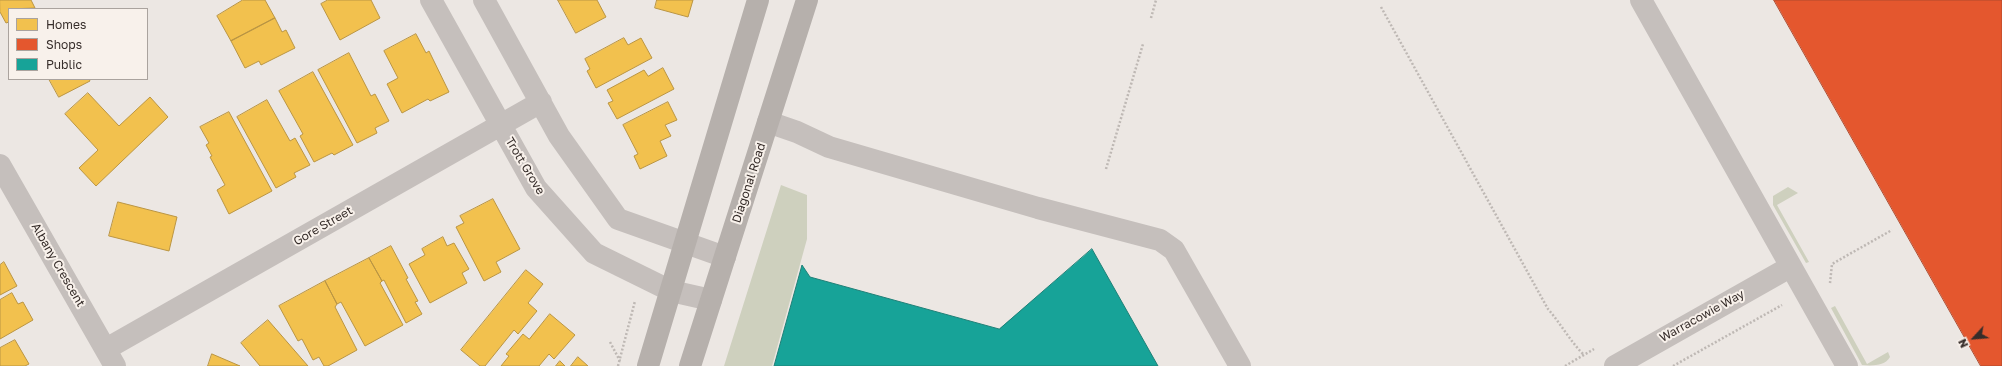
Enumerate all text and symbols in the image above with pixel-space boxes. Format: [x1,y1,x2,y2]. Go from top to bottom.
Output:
legend [8,8,148,80]
text: Homes [46,17,86,32]
text: Shops [46,37,82,52]
text: Public [46,57,82,72]
street label: Trott Grove [502,135,548,197]
street label: Diagonal Road [729,141,769,225]
street label: Gore Street [291,203,355,249]
street label: Albany Crescent [28,221,88,309]
street label: Warracowie Way [1657,287,1747,345]
north arrow [1954,318,1994,358]
text: N [1955,337,1970,350]

